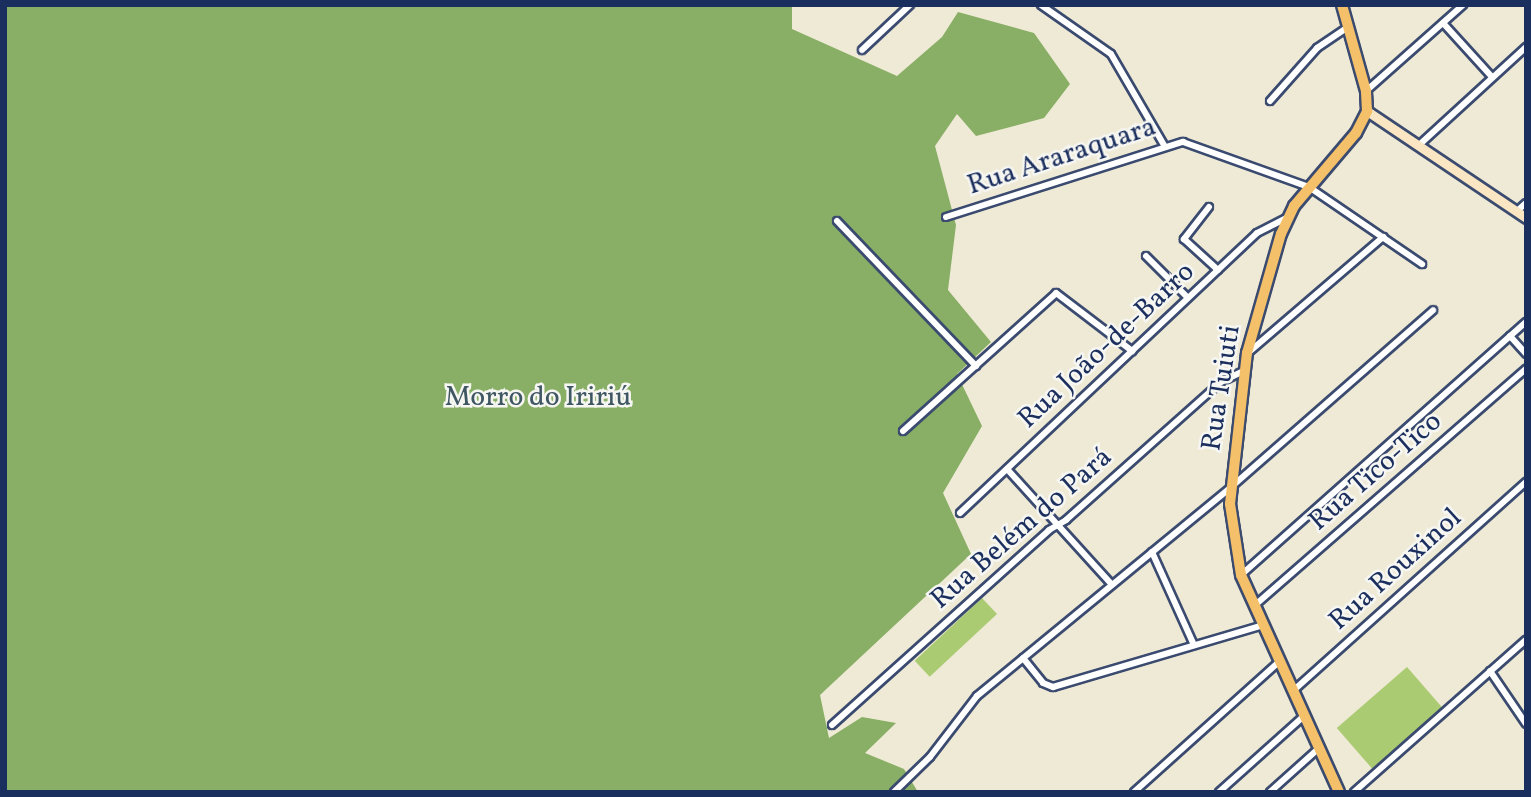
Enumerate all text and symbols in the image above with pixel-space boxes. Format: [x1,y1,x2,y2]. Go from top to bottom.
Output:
street label: Rua Araraquara [963,111,1161,203]
street label: Rua João-de-Barro [1012,256,1202,436]
street label: Rua Tuiuti [1195,322,1249,454]
park label: Morro do Iririú [445,381,631,415]
street label: Rua Tico-Tico [1302,405,1450,539]
street label: Rua Belém do Pará [924,441,1120,617]
street label: Rua Rouxinol [1323,502,1469,638]

